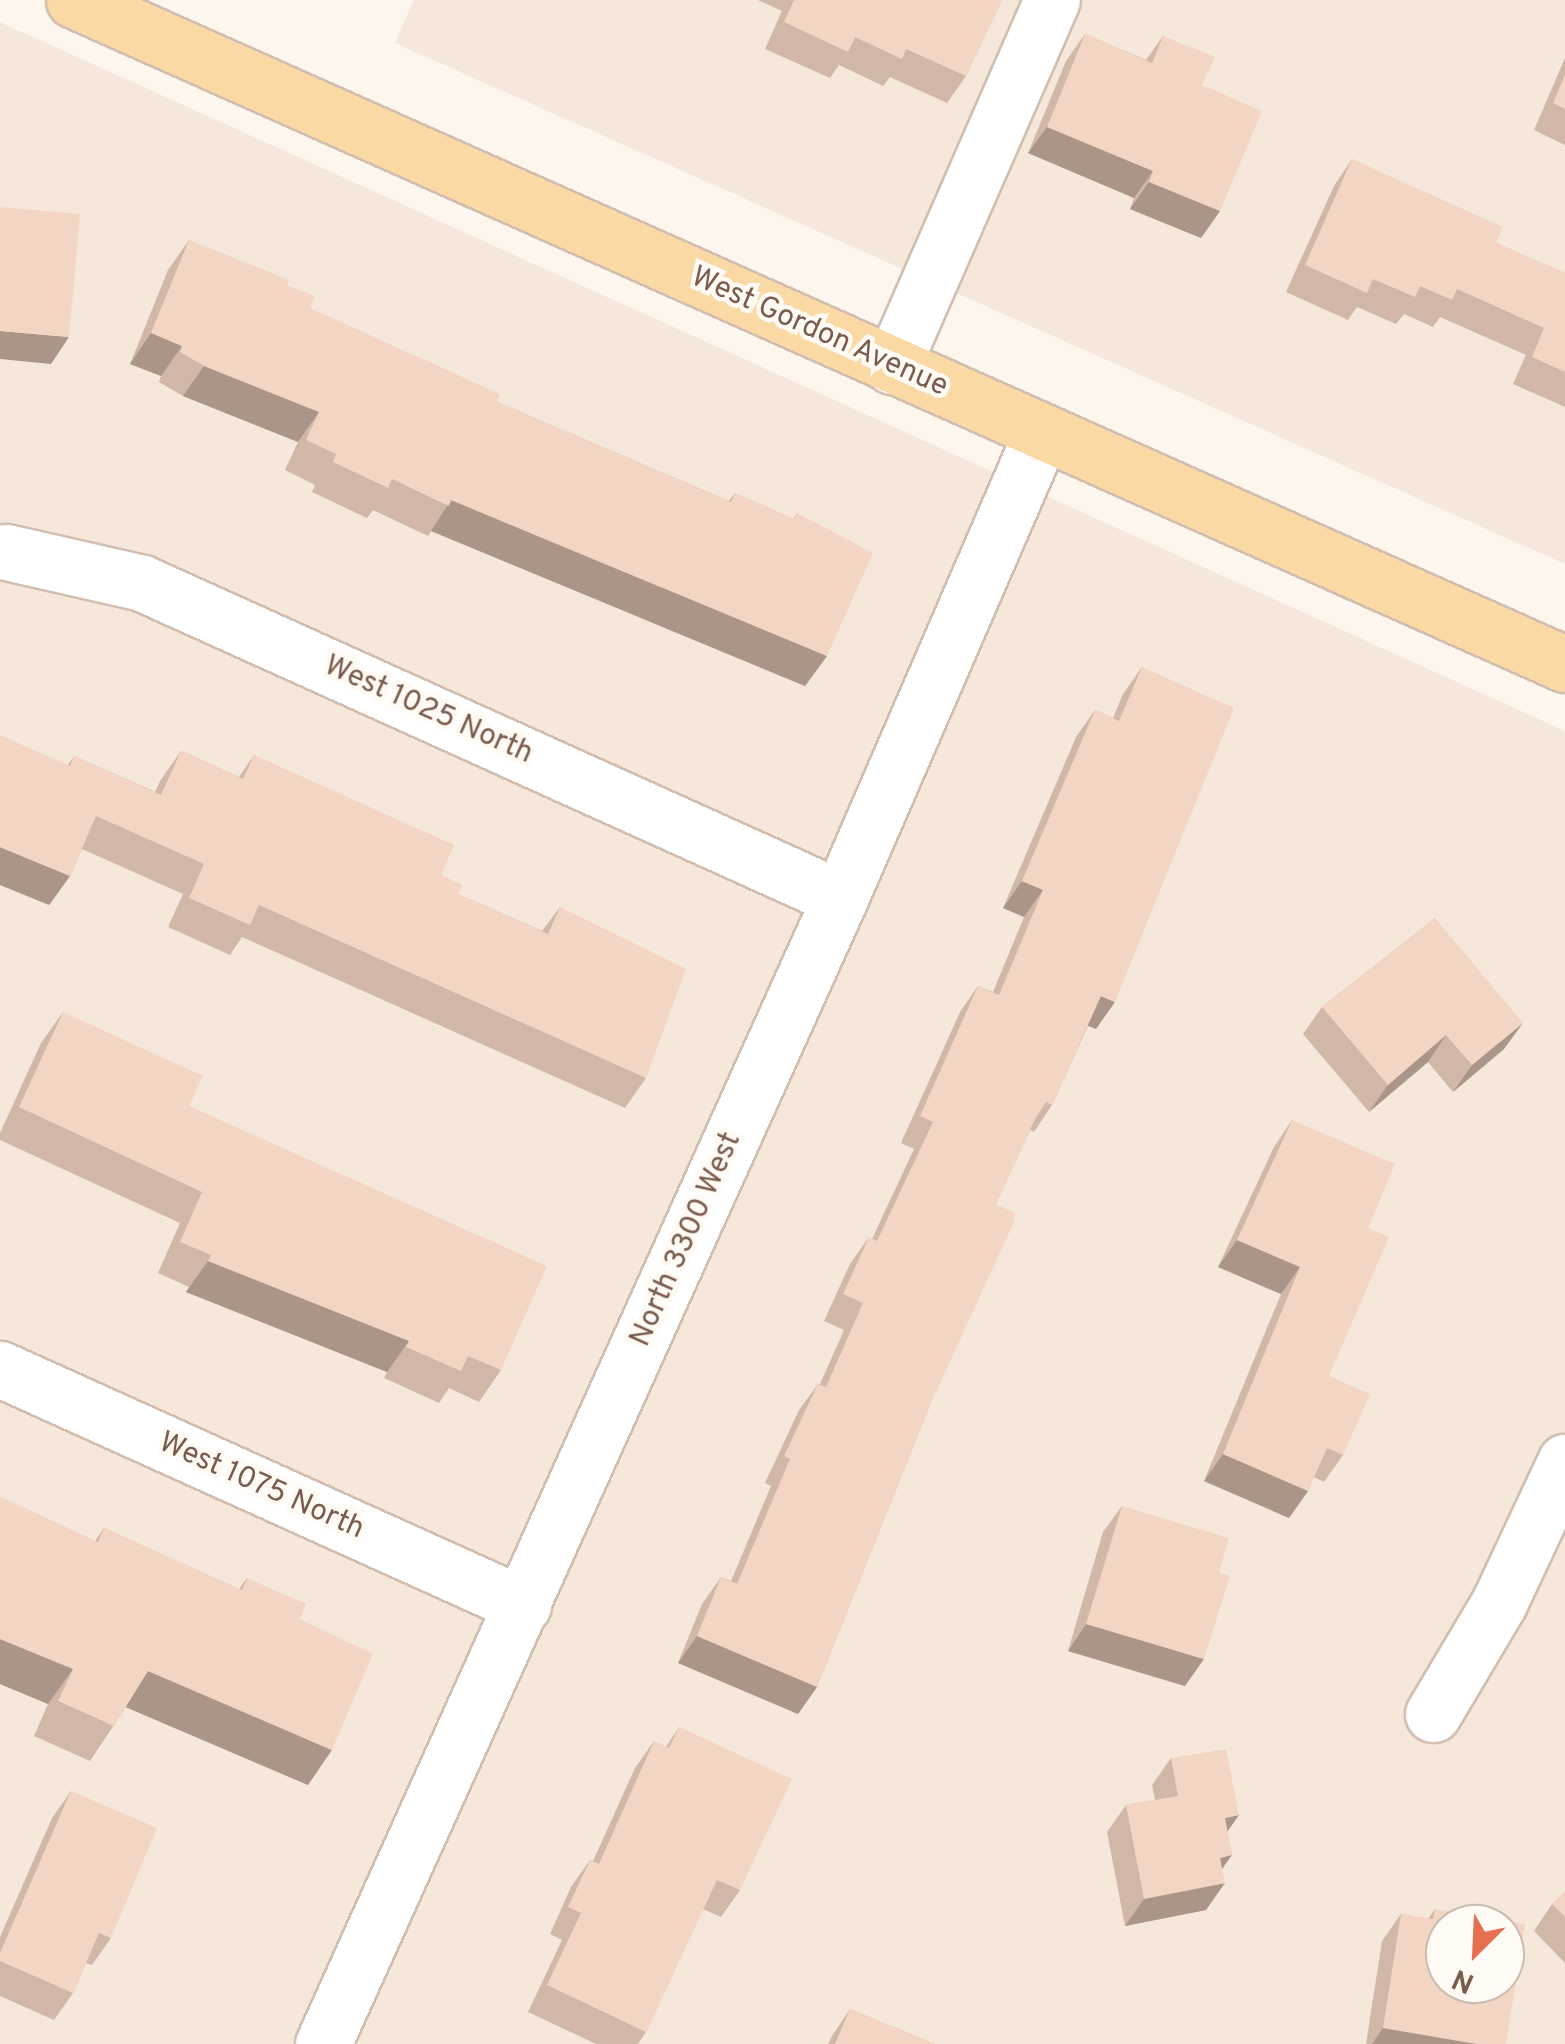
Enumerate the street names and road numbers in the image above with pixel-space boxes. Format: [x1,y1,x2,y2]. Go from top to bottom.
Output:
street label: West Gordon Avenue [684,260,954,406]
street label: West 1025 North [318,649,538,773]
street label: North 3300 West [623,1127,751,1353]
street label: West 1075 North [153,1426,369,1548]

